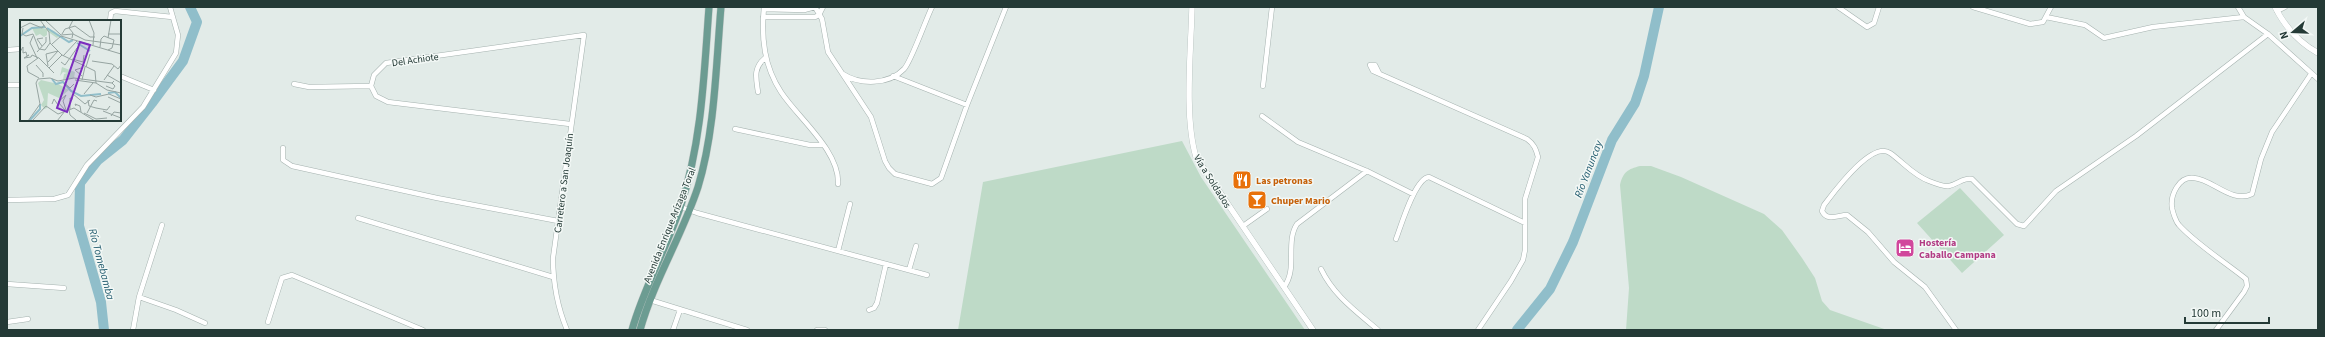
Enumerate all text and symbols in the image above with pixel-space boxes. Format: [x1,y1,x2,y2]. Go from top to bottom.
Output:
north arrow [2273,12,2313,52]
inset map [20,20,121,121]
text: N [2276,29,2292,41]
street label: Del Achiote [391,50,439,70]
street label: Carretero a San Joaquín [551,132,577,234]
water label: Río Yanuncay [1571,138,1607,200]
street label: Vía a Soldados [1190,152,1234,211]
street label: Avenida Enrique Arízaga Toral [640,165,700,285]
restaurant icon: Las petronas [1231,169,1253,191]
place label: Las petronas [1256,174,1313,188]
bar icon: Chuper Mario [1246,189,1268,211]
place label: Chuper Mario [1271,194,1331,208]
water label: Río Tomebamba [85,227,118,302]
place label: Hostería Caballo Campana [1919,236,1996,262]
hotel icon: Hostería Caballo Campana [1894,237,1916,259]
scale bar [2185,299,2269,325]
text: 100 m [2191,305,2221,322]

